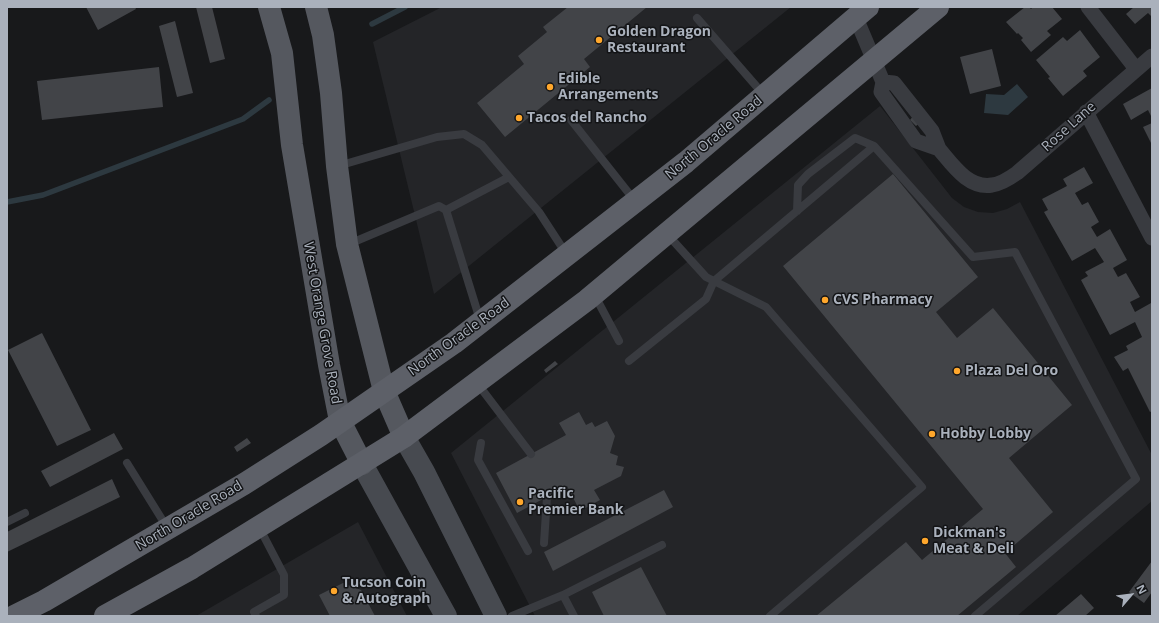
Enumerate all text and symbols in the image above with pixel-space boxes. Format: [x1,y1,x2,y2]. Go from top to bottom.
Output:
place label: Golden Dragon Restaurant [607,24,711,56]
marker: Golden Dragon Restaurant [594,35,604,45]
place label: Edible Arrangements [558,71,658,104]
marker: Edible Arrangements [545,82,555,92]
street label: North Oracle Road [662,93,766,183]
street label: Rose Lane [1039,98,1099,156]
place label: Tacos del Rancho [527,110,647,126]
marker: Tacos del Rancho [514,113,524,123]
street label: West Orange Grove Road [299,241,345,405]
place label: CVS Pharmacy [833,292,933,308]
street label: North Oracle Road [405,295,513,379]
marker: CVS Pharmacy [820,295,830,305]
place label: Plaza Del Oro [965,363,1058,379]
marker: Plaza Del Oro [952,366,962,376]
place label: Hobby Lobby [940,426,1031,442]
marker: Hobby Lobby [927,429,937,439]
street label: North Oracle Road [133,478,245,554]
place label: Pacific Premier Bank [528,486,623,518]
marker: Pacific Premier Bank [515,497,525,507]
place label: Dickman's Meat & Deli [933,525,1014,558]
marker: Dickman's Meat & Deli [920,536,930,546]
place label: Tucson Coin & Autograph [342,575,431,608]
north arrow [1111,575,1151,615]
text: N [1133,582,1151,597]
marker: Tucson Coin & Autograph [329,586,339,596]

